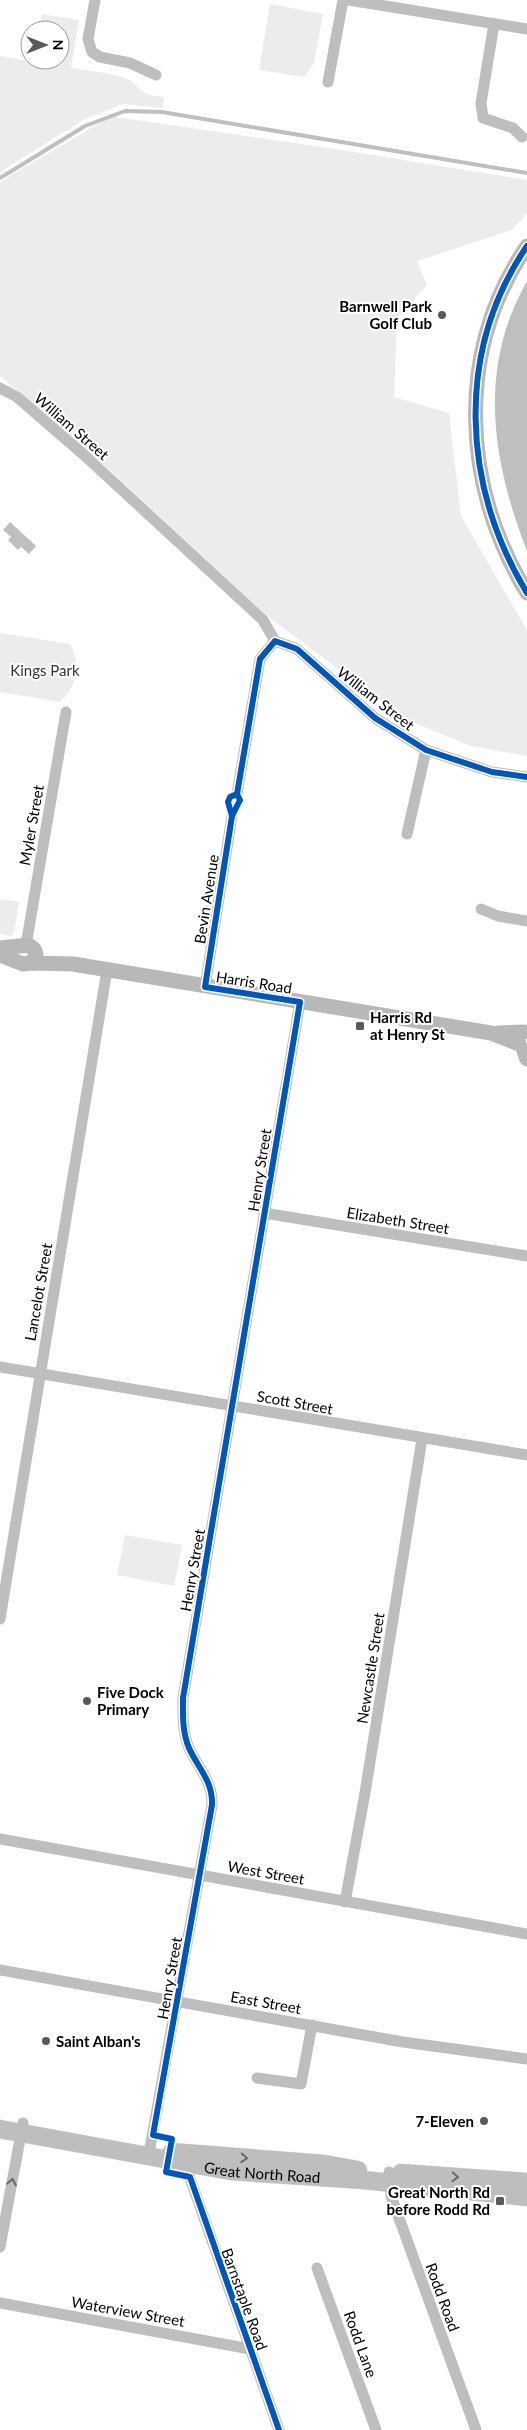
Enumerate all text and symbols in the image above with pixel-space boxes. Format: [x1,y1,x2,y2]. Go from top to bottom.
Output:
north arrow [20,20,70,70]
text: N [50,40,67,50]
place label: Barnwell Park Golf Club [339,297,433,332]
marker: Barnwell Park Golf Club [436,309,448,321]
street label: William Street [31,389,113,464]
park label: Kings Park [10,661,80,679]
street label: William Street [334,662,419,734]
street label: Myler Street [15,783,47,867]
street label: Bevin Avenue [190,853,222,945]
street label: Harris Road [215,967,293,997]
place label: Harris Rd at Henry St [370,1008,445,1043]
marker: Harris Rd at Henry St [354,1020,366,1032]
street label: Henry Street [244,1127,275,1213]
street label: Elizabeth Street [346,1203,451,1237]
street label: Lancelot Street [21,1241,56,1342]
street label: Scott Street [255,1386,335,1418]
street label: Henry Street [176,1527,208,1613]
street label: Newcastle Street [352,1611,388,1725]
place label: Five Dock Primary [97,1683,165,1718]
marker: Five Dock Primary [81,1695,93,1707]
street label: West Street [226,1856,306,1888]
street label: Henry Street [153,1935,185,2021]
street label: East Street [229,1987,303,2017]
place label: Saint Alban's [56,2032,141,2050]
marker: Saint Alban's [40,2035,52,2047]
place label: 7-Eleven [415,2112,474,2130]
marker: 7-Eleven [478,2115,490,2127]
one-way arrow [240,2152,248,2163]
street label: Great North Road [203,2157,321,2186]
one-way arrow [451,2171,459,2182]
one-way arrow [7,2177,17,2186]
place label: Great North Rd before Rodd Rd [387,2183,490,2218]
marker: Great North Rd before Rodd Rd [494,2195,506,2207]
street label: Barnstaple Road [218,2246,272,2352]
street label: Rodd Road [422,2260,464,2334]
street label: Waterview Street [70,2292,187,2330]
street label: Rodd Lane [341,2308,381,2380]

